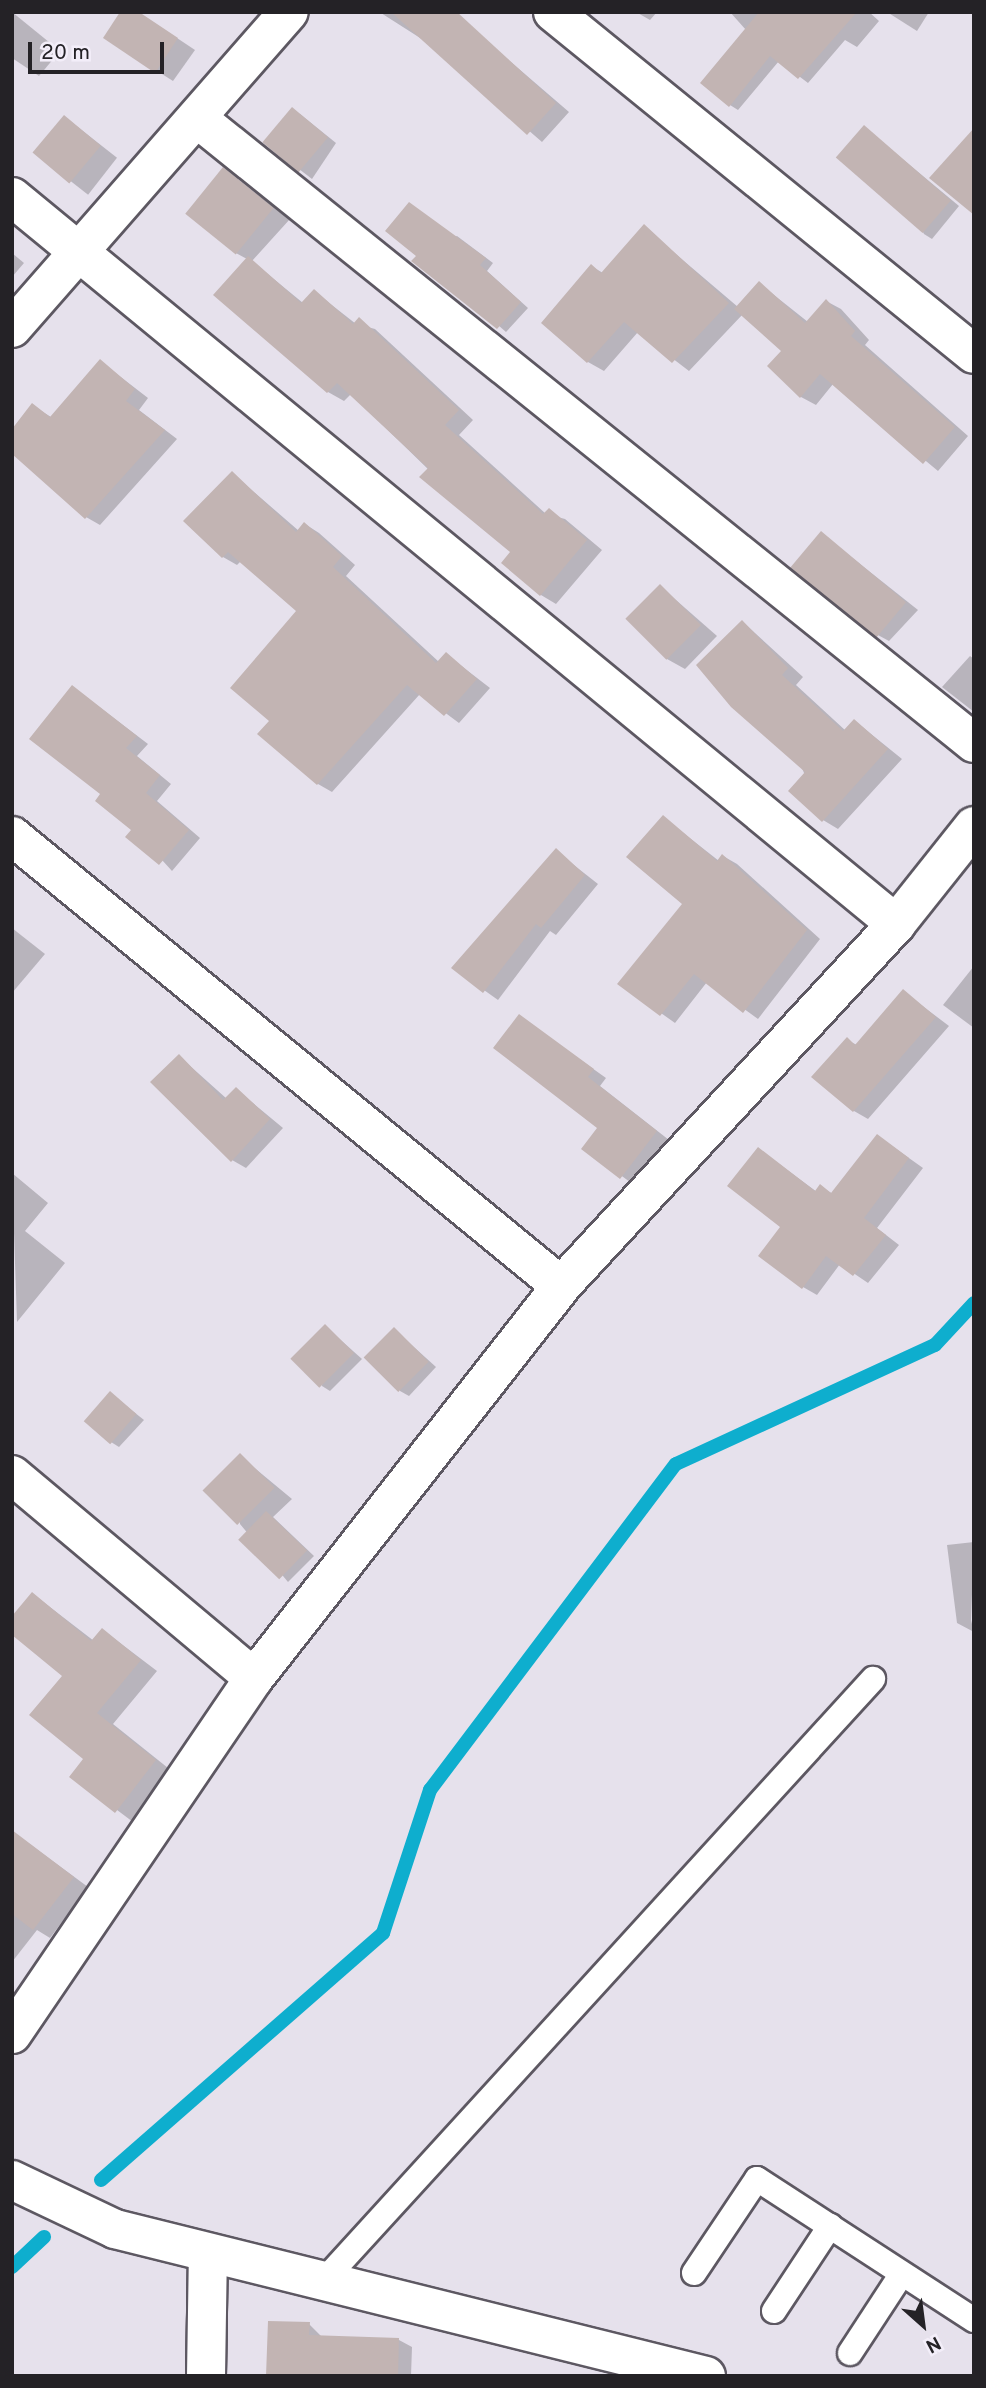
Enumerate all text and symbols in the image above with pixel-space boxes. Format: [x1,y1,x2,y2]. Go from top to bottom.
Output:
scale bar [32,28,168,72]
text: 20 m [41,40,90,67]
north arrow [888,2290,958,2360]
text: N [921,2330,945,2357]

